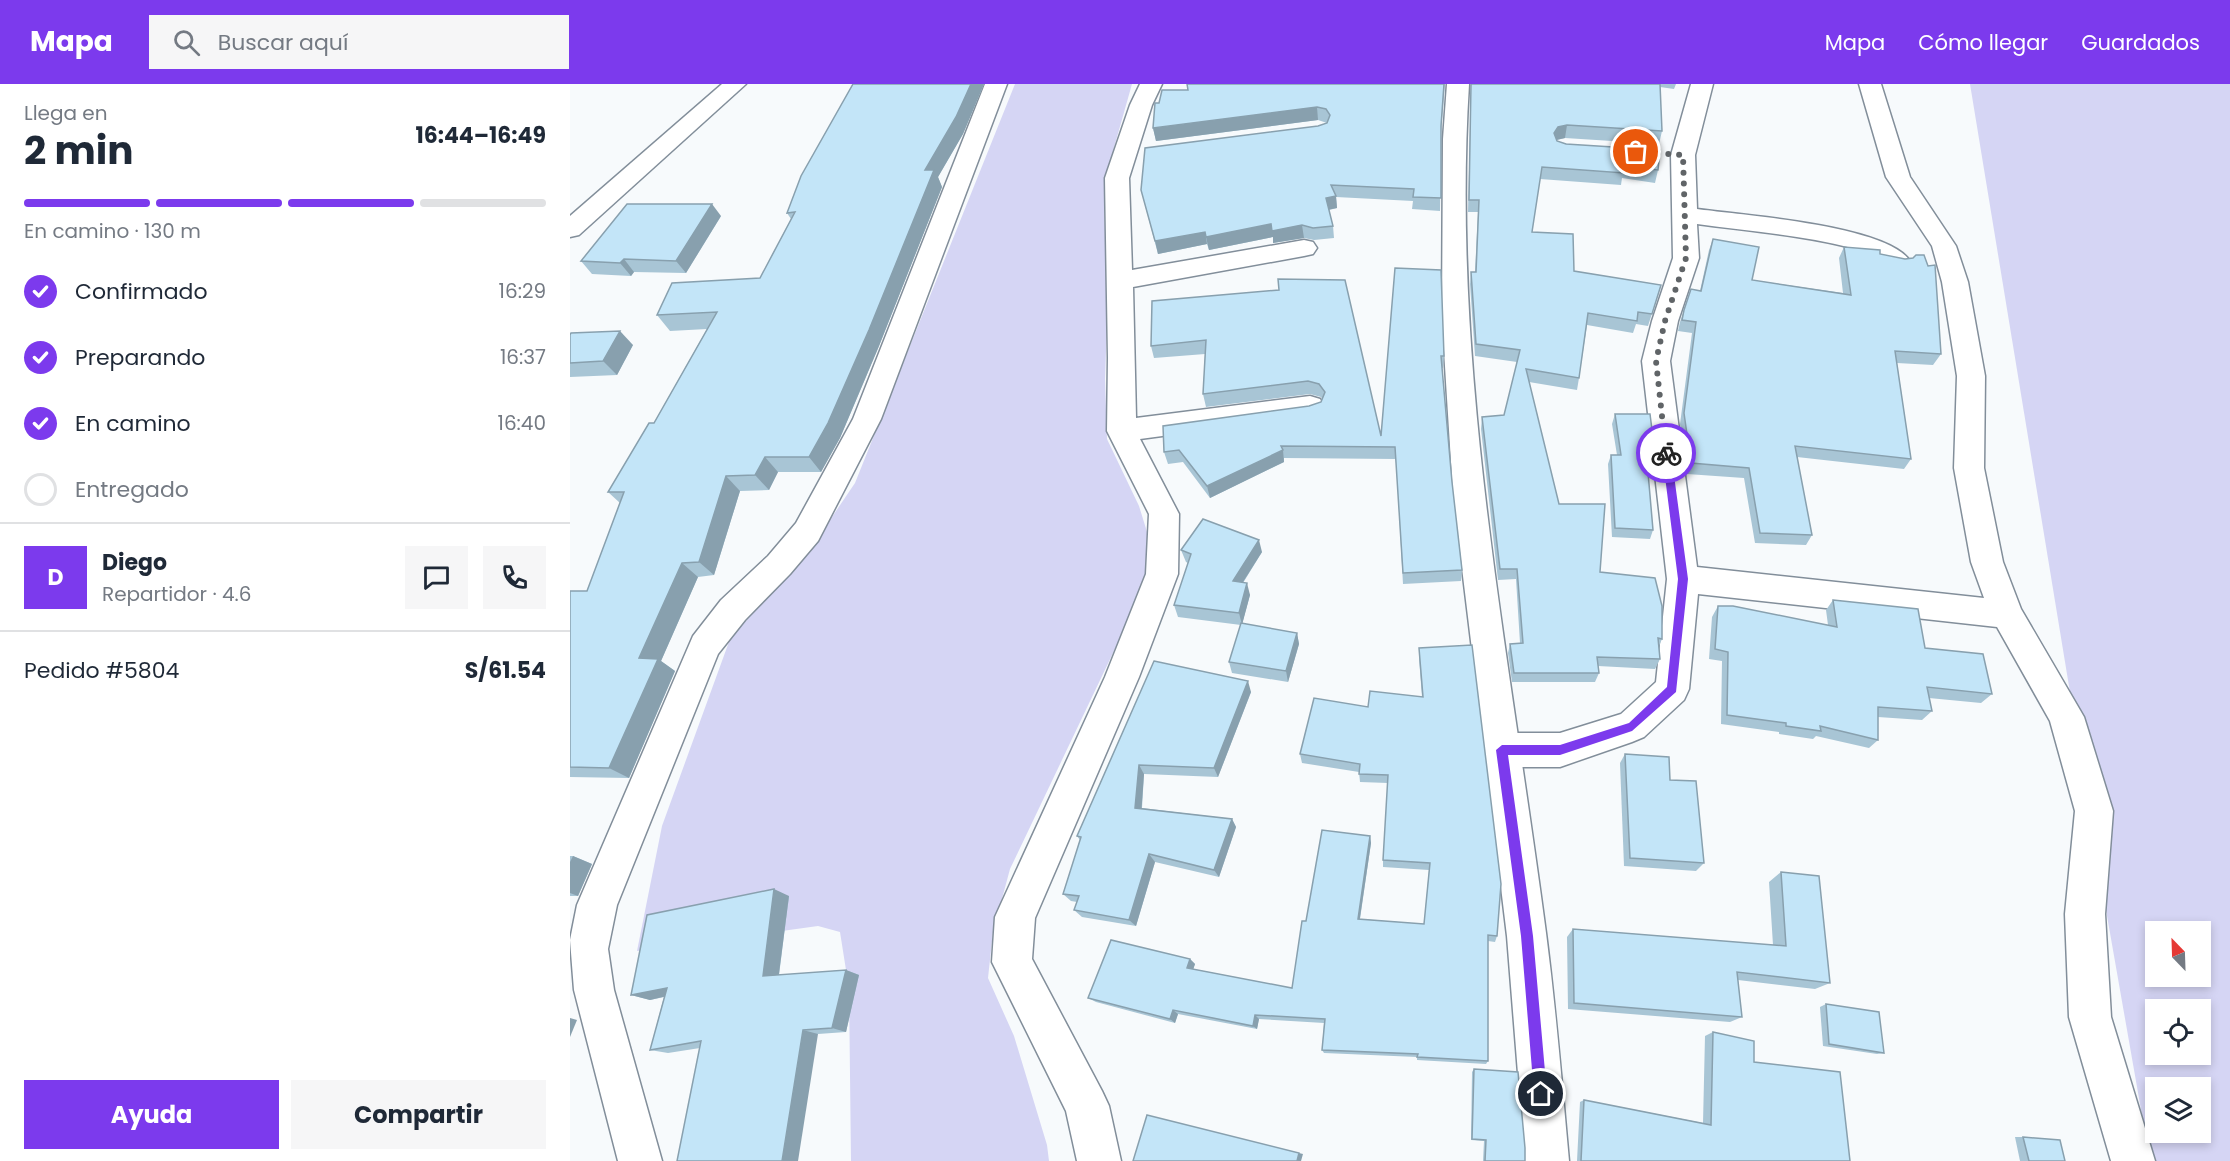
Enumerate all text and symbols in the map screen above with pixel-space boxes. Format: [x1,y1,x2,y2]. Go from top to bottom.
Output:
search box [149,15,569,69]
text: Mapa [30,22,113,61]
icon: search [170,26,203,59]
text: Buscar aquí [218,27,348,58]
text: Mapa [1825,28,1885,57]
text: Cómo llegar [1918,28,2048,57]
text: Guardados [2081,28,2200,57]
text: Llega en [24,99,108,127]
text: 16:44–16:49 [415,120,546,151]
text: 2 min [24,123,134,178]
pin [1610,126,1661,177]
icon: bag [1619,135,1652,168]
text: En camino · 130 m [24,217,201,245]
icon: check [24,275,57,308]
text: Confirmado [75,276,208,307]
text: 16:29 [499,277,546,305]
icon: check [24,341,57,374]
text: Preparando [75,342,205,373]
text: 16:37 [500,343,546,371]
icon: check [24,407,57,440]
text: En camino [75,408,191,439]
text: 16:40 [498,409,546,437]
courier [1636,423,1696,483]
icon: bike [1650,437,1683,470]
text: Entregado [75,474,189,505]
button: chat [405,546,468,609]
button: phone [483,546,546,609]
text: Diego [102,547,167,578]
text: D [48,562,64,593]
text: Repartidor · 4.6 [102,580,251,608]
text: Pedido #5804 [24,655,179,686]
text: S/61.54 [465,655,546,686]
north arrow [2145,921,2211,987]
map controls [2145,921,2211,1143]
button: locate [2145,999,2211,1065]
pin [1515,1068,1566,1119]
icon: home [1524,1077,1557,1110]
button: layers [2145,1077,2211,1143]
button: Ayuda [24,1080,279,1149]
button: Compartir [291,1080,546,1149]

